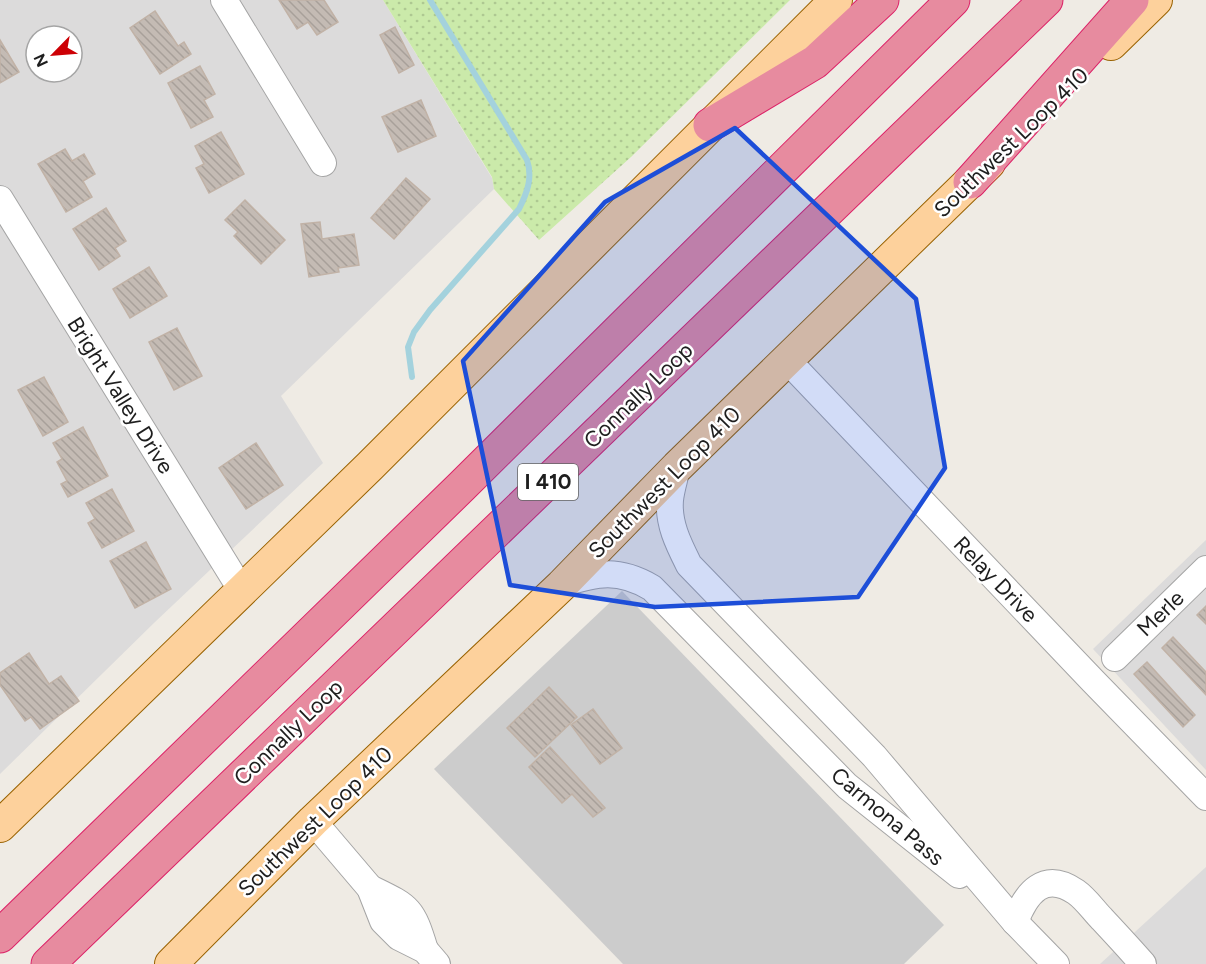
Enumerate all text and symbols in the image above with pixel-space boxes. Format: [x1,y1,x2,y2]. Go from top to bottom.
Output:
north arrow [24,24,84,84]
text: N [30,51,52,70]
street label: Southwest Loop 410 [929,62,1094,223]
street label: Bright Valley Drive [61,312,180,479]
street label: Connally Loop [578,337,698,454]
street label: Southwest Loop 410 [583,401,746,564]
road number: I 410 [518,464,578,500]
street label: Relay Drive [948,531,1043,628]
street label: Merle [1131,585,1189,642]
street label: Connally Loop [228,674,348,791]
street label: Southwest Loop 410 [233,741,398,902]
street label: Carmona Pass [826,761,950,871]

